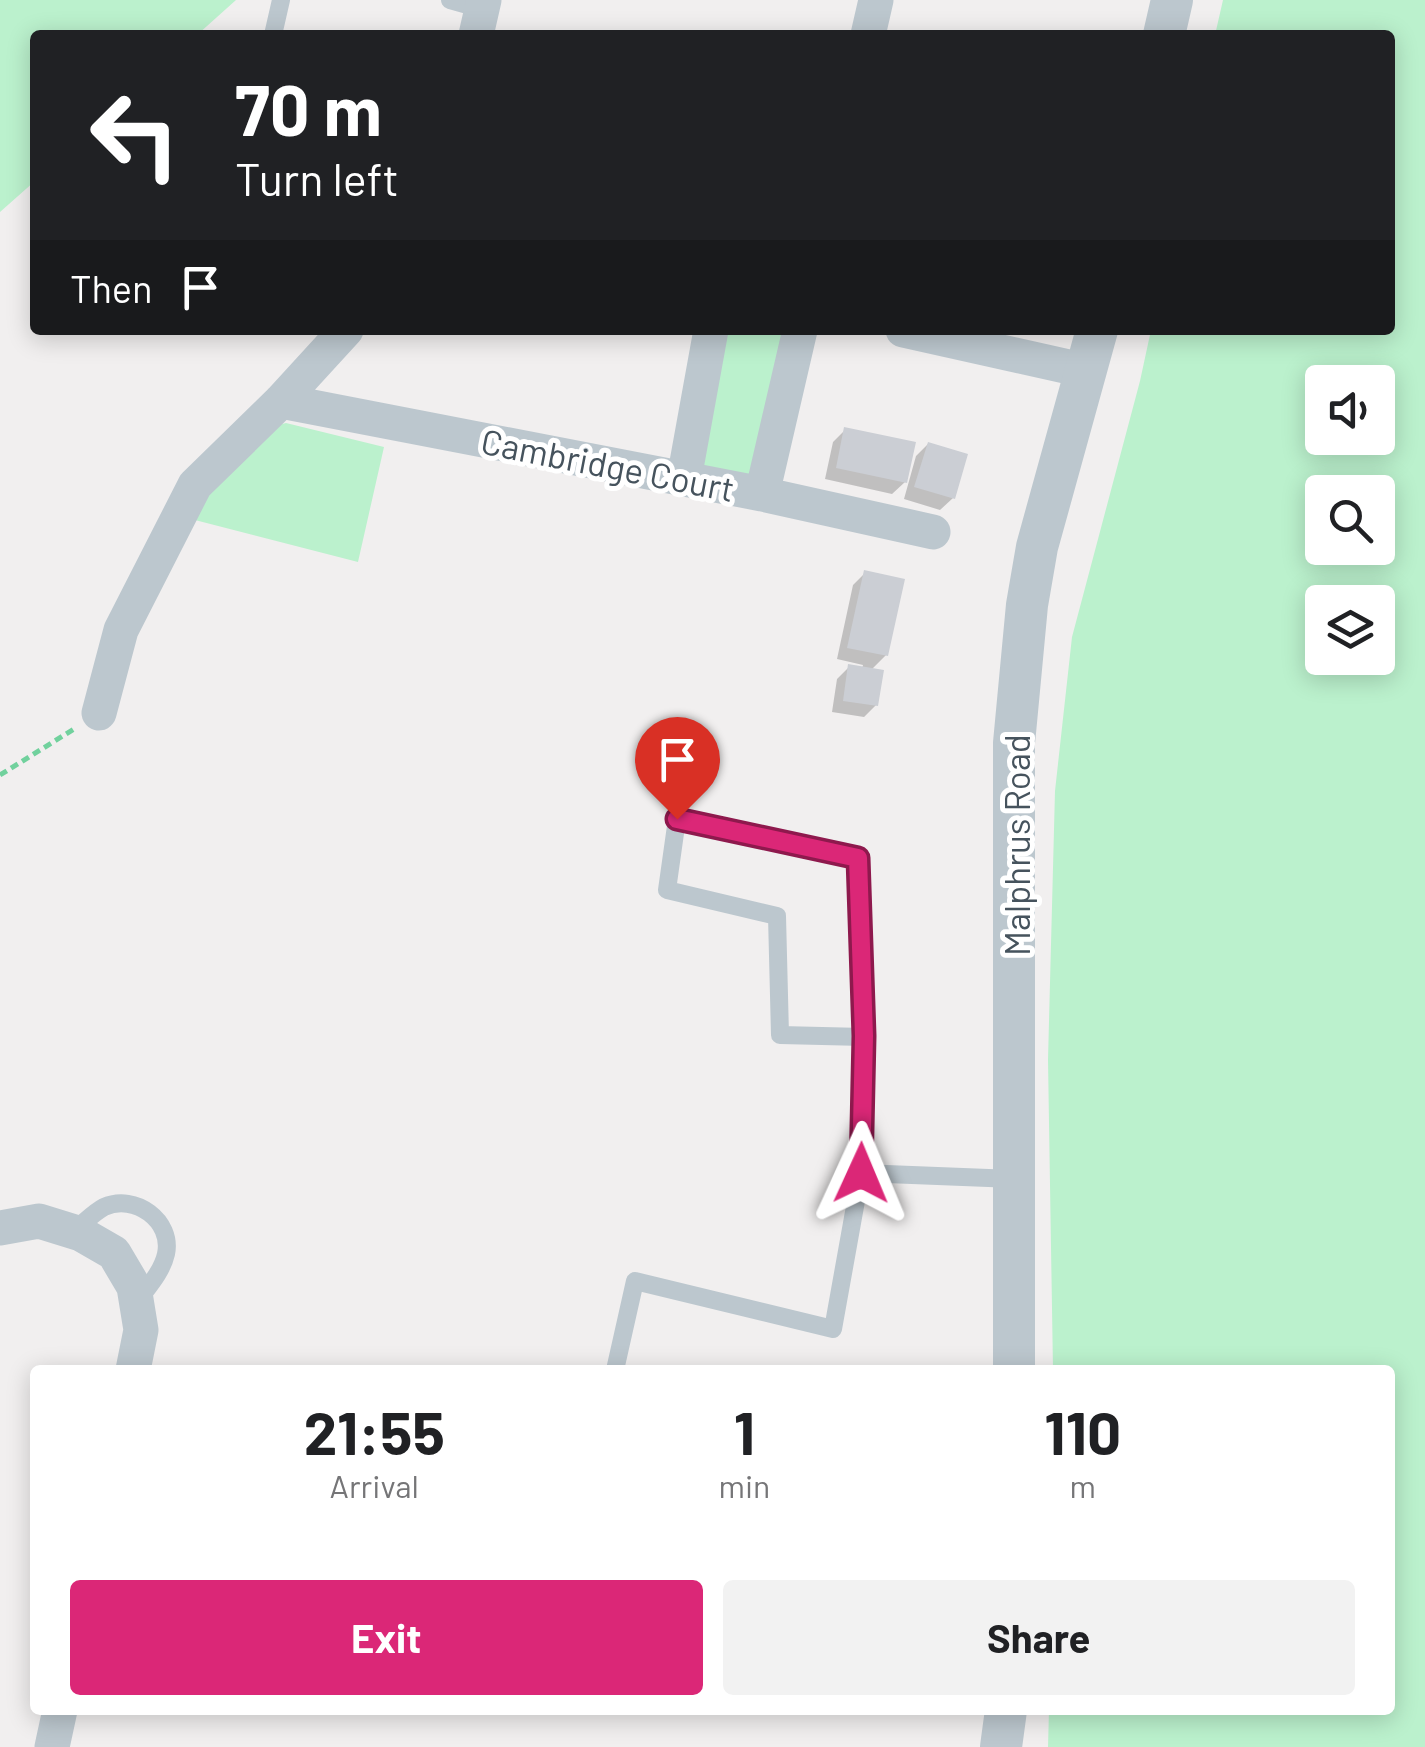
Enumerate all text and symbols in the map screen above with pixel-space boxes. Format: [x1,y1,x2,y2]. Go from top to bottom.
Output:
text: 70 m [235,66,382,150]
icon: left [70,70,200,200]
text: Turn left [235,151,399,205]
icon: arrive [173,260,228,315]
text: Then [70,265,153,311]
map controls [1305,365,1395,675]
button: sound [1305,365,1395,455]
street label: Cambridge Court [478,419,738,509]
button: search [1305,475,1395,565]
button: layers [1305,585,1395,675]
pin [635,717,720,820]
icon: arrive [650,732,705,787]
street label: Malphrus Road [995,734,1037,956]
position arrow [809,1121,913,1225]
text: 21:55 [304,1395,445,1467]
text: 1 [734,1395,755,1467]
text: 110 [1044,1395,1121,1467]
text: Arrival [330,1466,419,1504]
text: min [719,1466,770,1504]
text: m [1069,1466,1096,1504]
button: Exit [70,1580,703,1695]
button: Share [723,1580,1355,1695]

